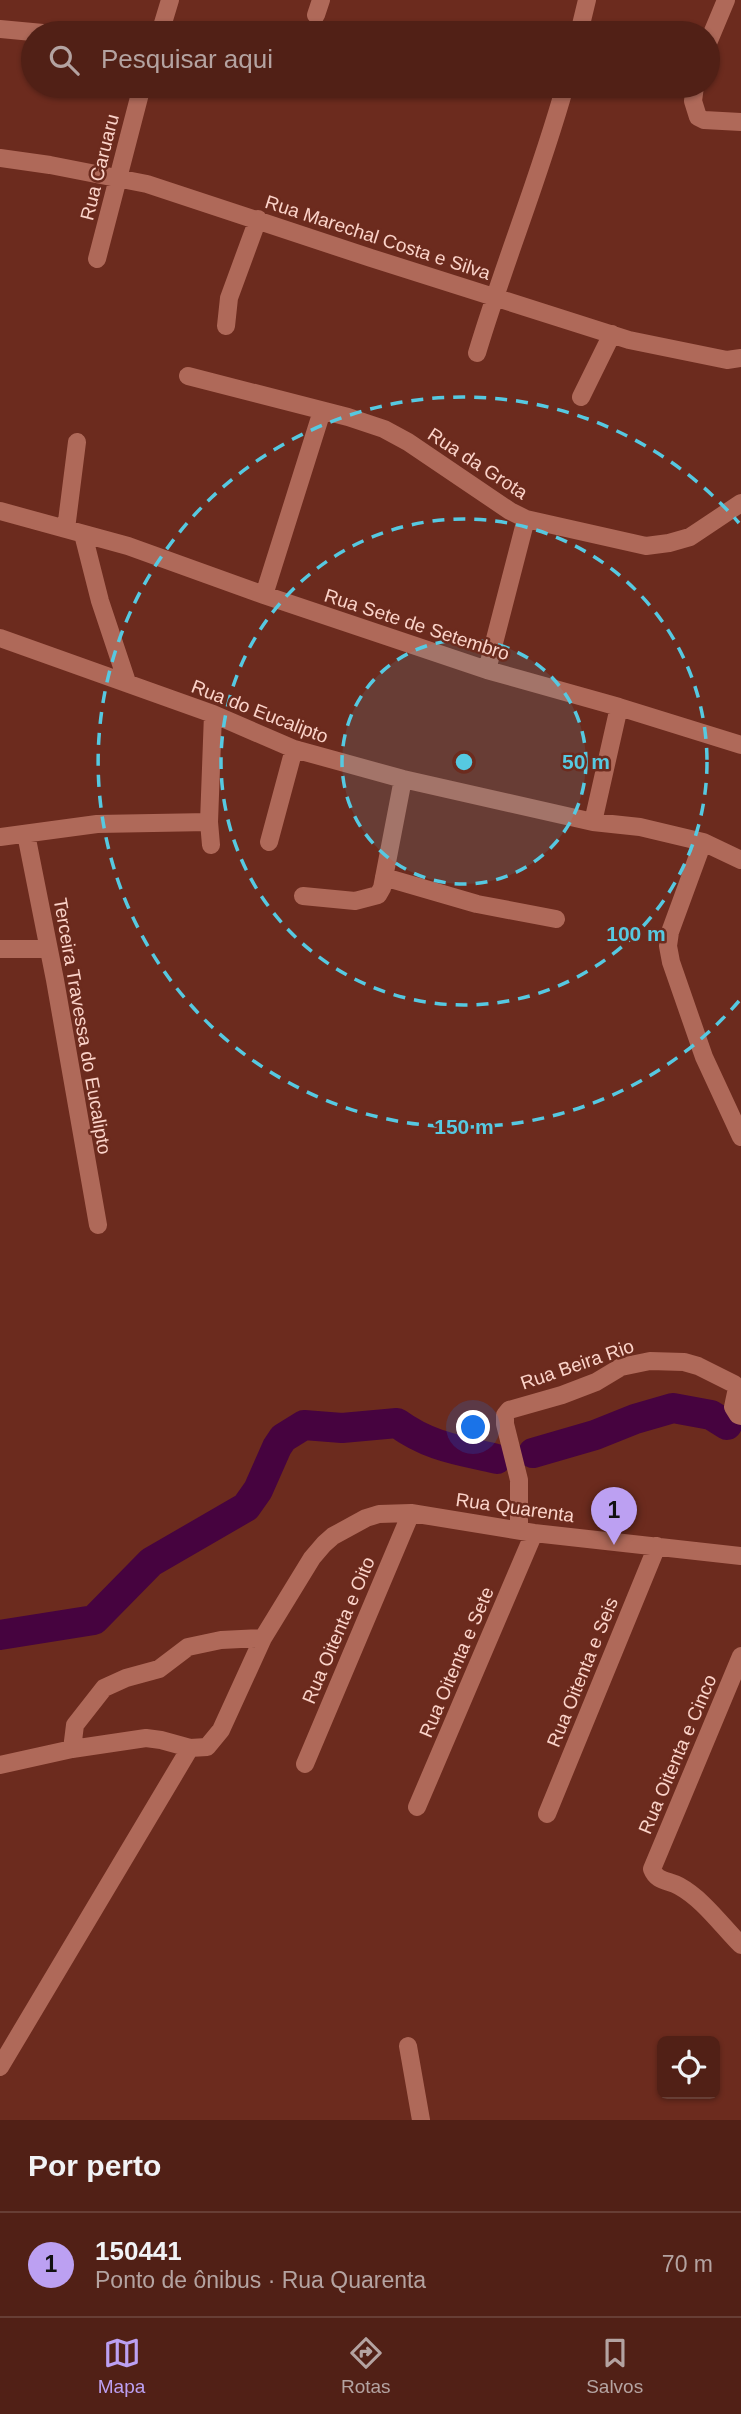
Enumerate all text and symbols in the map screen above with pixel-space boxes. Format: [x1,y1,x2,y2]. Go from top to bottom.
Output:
search box [21,21,720,98]
icon: search [45,41,83,79]
text: Pesquisar aqui [101,44,273,74]
street label: Rua Caruaru [76,112,123,222]
street label: Rua Marechal Costa e Silva [263,191,493,284]
street label: Rua da Grota [424,424,532,504]
street label: Rua Sete de Setembro [322,585,512,664]
street label: Rua do Eucalipto [189,676,331,747]
centre of rings [452,750,476,774]
text: 50 m [562,750,610,773]
street label: Terceira Travessa do Eucalipto [50,896,115,1156]
text: 100 m [606,922,666,945]
text: 150 m [434,1115,494,1138]
street label: Rua Beira Rio [518,1335,636,1394]
your location [456,1410,490,1444]
pin: 1 [591,1487,637,1545]
street label: Rua Quarenta [454,1489,576,1526]
street label: Rua Oitenta e Oito [298,1554,379,1707]
street label: Rua Oitenta e Sete [415,1584,498,1741]
street label: Rua Oitenta e Seis [543,1594,622,1750]
street label: Rua Oitenta e Cinco [634,1671,721,1837]
map controls [657,2036,720,2099]
button: locate [657,2036,720,2099]
text: Por perto [28,2149,161,2182]
text: 150441 [95,2236,182,2266]
text: 1 [45,2251,57,2277]
text: 70 m [662,2251,713,2277]
text: Ponto de ônibus · Rua Quarenta [95,2267,426,2293]
tab: Mapa [98,2334,145,2398]
tab: Rotas [341,2334,391,2398]
tab: Salvos [586,2334,643,2398]

